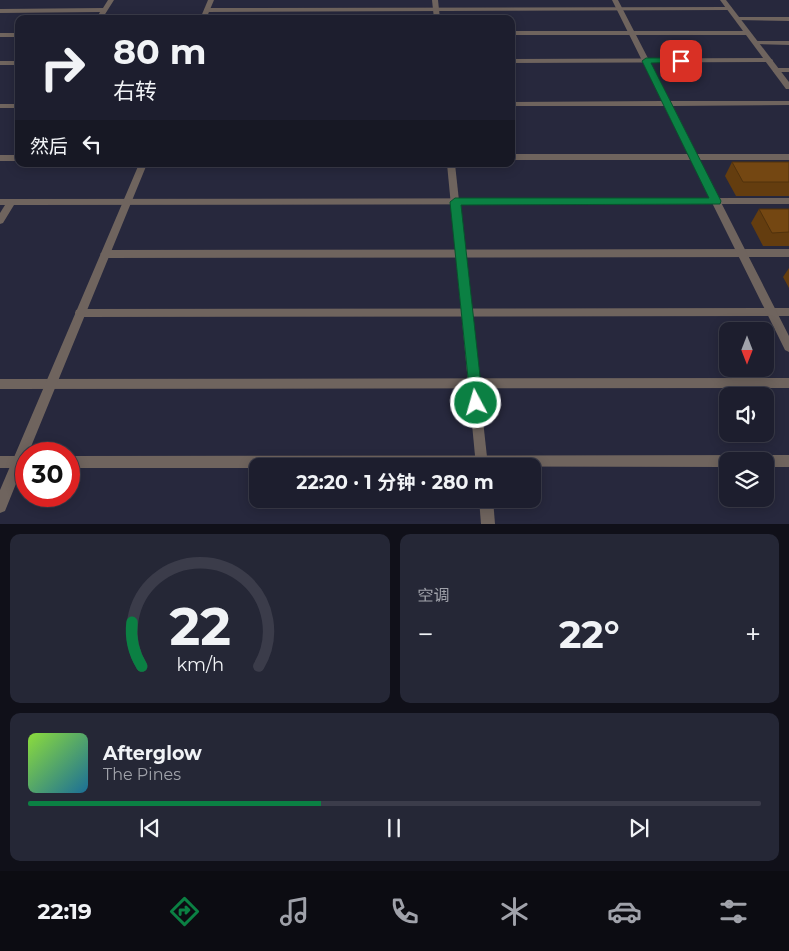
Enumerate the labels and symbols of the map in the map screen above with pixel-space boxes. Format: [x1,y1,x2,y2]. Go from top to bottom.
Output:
pin [660,40,702,82]
north arrow [719,322,774,378]
position arrow [449,376,501,428]
speed limit sign: 30 [15,442,80,507]

